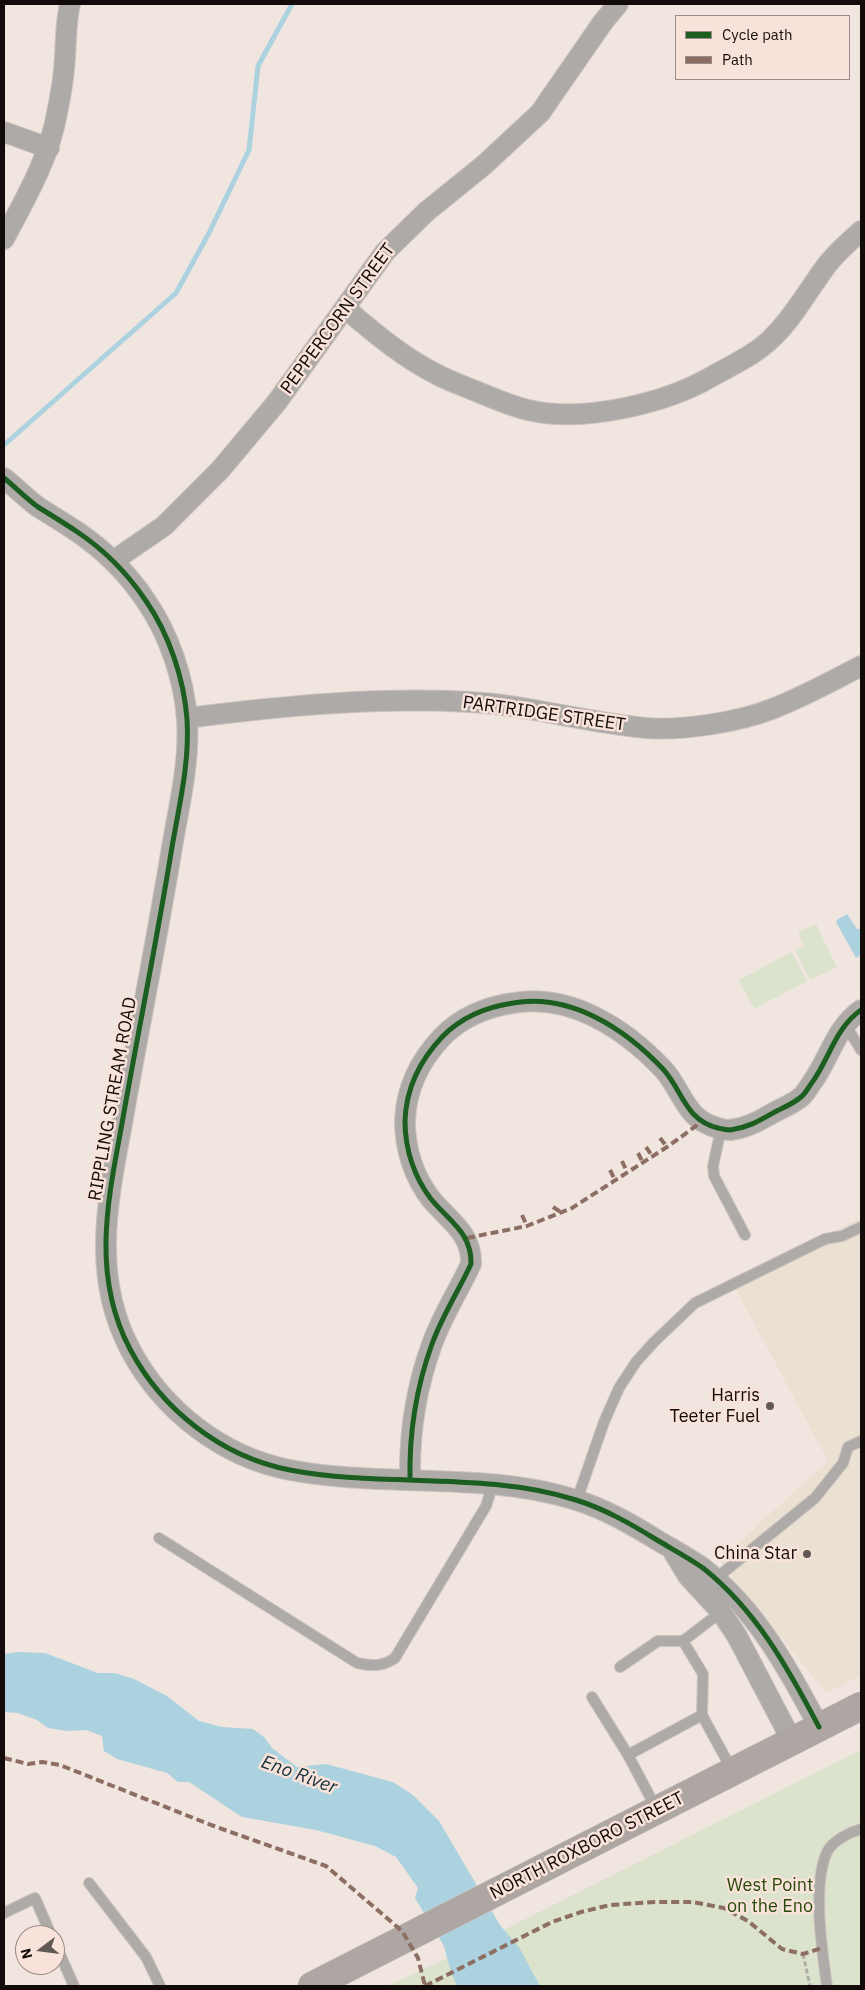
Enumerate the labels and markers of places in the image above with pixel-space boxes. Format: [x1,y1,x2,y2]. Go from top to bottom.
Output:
place label: Harris Teeter Fuel [670,1385,760,1428]
marker: Harris Teeter Fuel [764,1400,776,1412]
place label: China Star [714,1543,797,1565]
marker: China Star [801,1548,813,1560]

